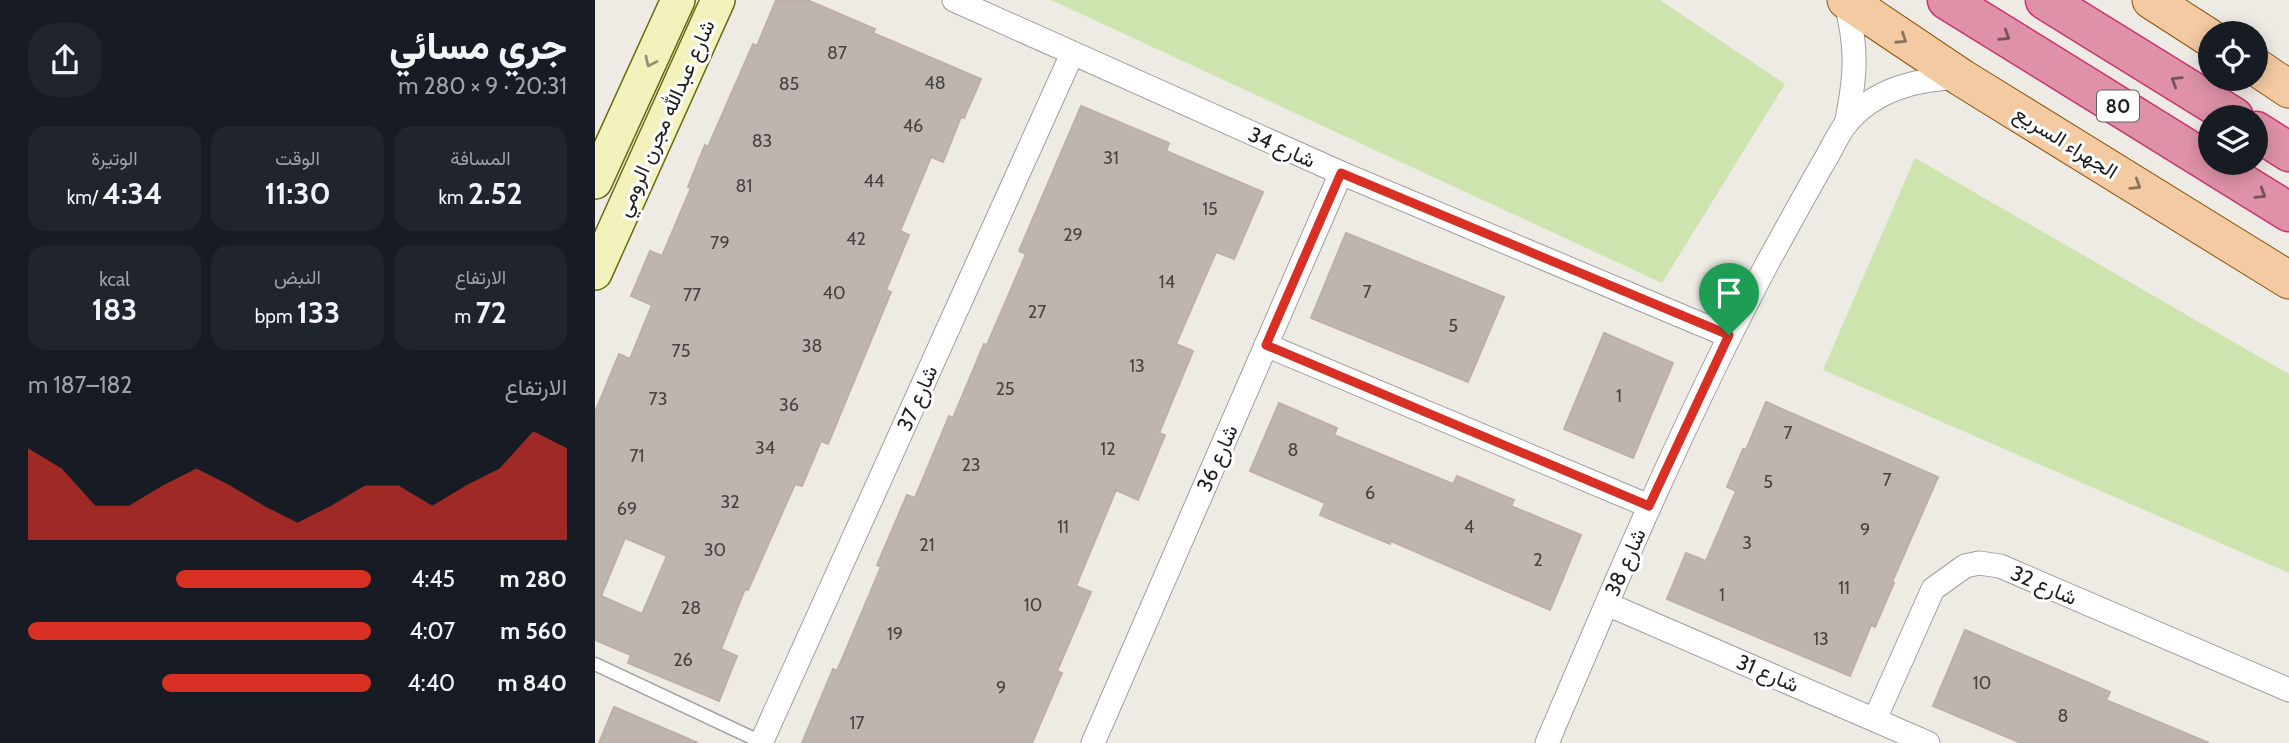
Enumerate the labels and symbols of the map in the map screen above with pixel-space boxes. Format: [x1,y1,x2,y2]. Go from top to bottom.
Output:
street label: شارع عبدالله مجرن الرومي [610,16,724,222]
one-way arrow [1998,27,2011,40]
one-way arrow [1894,31,1907,44]
house number: 87 [827,42,847,64]
one-way arrow [644,55,658,67]
house number: 48 [924,72,946,94]
house number: 85 [779,73,799,95]
one-way arrow [2170,77,2183,90]
road number: 80 [2097,90,2139,122]
street label: الجهراء السريع [2008,100,2122,185]
house number: 46 [903,115,923,137]
street label: شارع 34 [1244,121,1319,175]
house number: 83 [752,130,772,152]
house number: 31 [1103,147,1119,169]
house number: 44 [864,170,884,192]
house number: 81 [736,175,752,197]
one-way arrow [2129,177,2142,190]
one-way arrow [2253,186,2266,199]
house number: 15 [1202,198,1218,220]
house number: 29 [1063,224,1083,246]
house number: 42 [846,228,866,250]
house number: 79 [710,232,730,254]
pin [1699,263,1759,335]
house number: 14 [1159,271,1175,293]
house number: 7 [1362,281,1372,303]
house number: 40 [823,282,845,304]
house number: 77 [683,284,701,306]
house number: 27 [1028,301,1046,323]
house number: 5 [1448,315,1458,337]
house number: 38 [802,335,822,357]
house number: 75 [672,340,690,362]
house number: 13 [1129,355,1145,377]
street label: شارع 37 [892,361,944,435]
house number: 25 [995,378,1015,400]
house number: 1 [1616,385,1622,407]
house number: 73 [649,388,667,410]
house number: 36 [779,394,799,416]
street label: شارع 36 [1191,421,1245,496]
house number: 7 [1783,422,1793,444]
house number: 34 [755,437,775,459]
house number: 12 [1100,438,1116,460]
house number: 8 [1288,439,1298,461]
house number: 71 [630,445,644,467]
house number: 23 [961,454,981,476]
house number: 7 [1882,469,1892,491]
house number: 5 [1763,471,1773,493]
house number: 6 [1365,482,1375,504]
house number: 32 [720,491,740,513]
house number: 69 [617,498,637,520]
house number: 11 [1057,516,1069,538]
house number: 4 [1464,516,1474,538]
house number: 9 [1860,519,1870,541]
street label: شارع 38 [1599,524,1653,600]
house number: 3 [1742,532,1752,554]
house number: 21 [919,534,935,556]
house number: 30 [704,539,726,561]
house number: 2 [1533,549,1543,571]
street label: شارع 32 [2006,560,2081,612]
house number: 11 [1838,577,1850,599]
house number: 1 [1719,584,1725,606]
house number: 10 [1024,594,1042,616]
house number: 28 [681,597,701,619]
house number: 19 [887,623,903,645]
house number: 13 [1813,628,1829,650]
house number: 26 [673,649,693,671]
street label: شارع 31 [1732,649,1803,699]
house number: 10 [1973,672,1991,694]
house number: 9 [996,677,1006,699]
house number: 8 [2058,705,2068,727]
house number: 17 [850,712,864,734]

